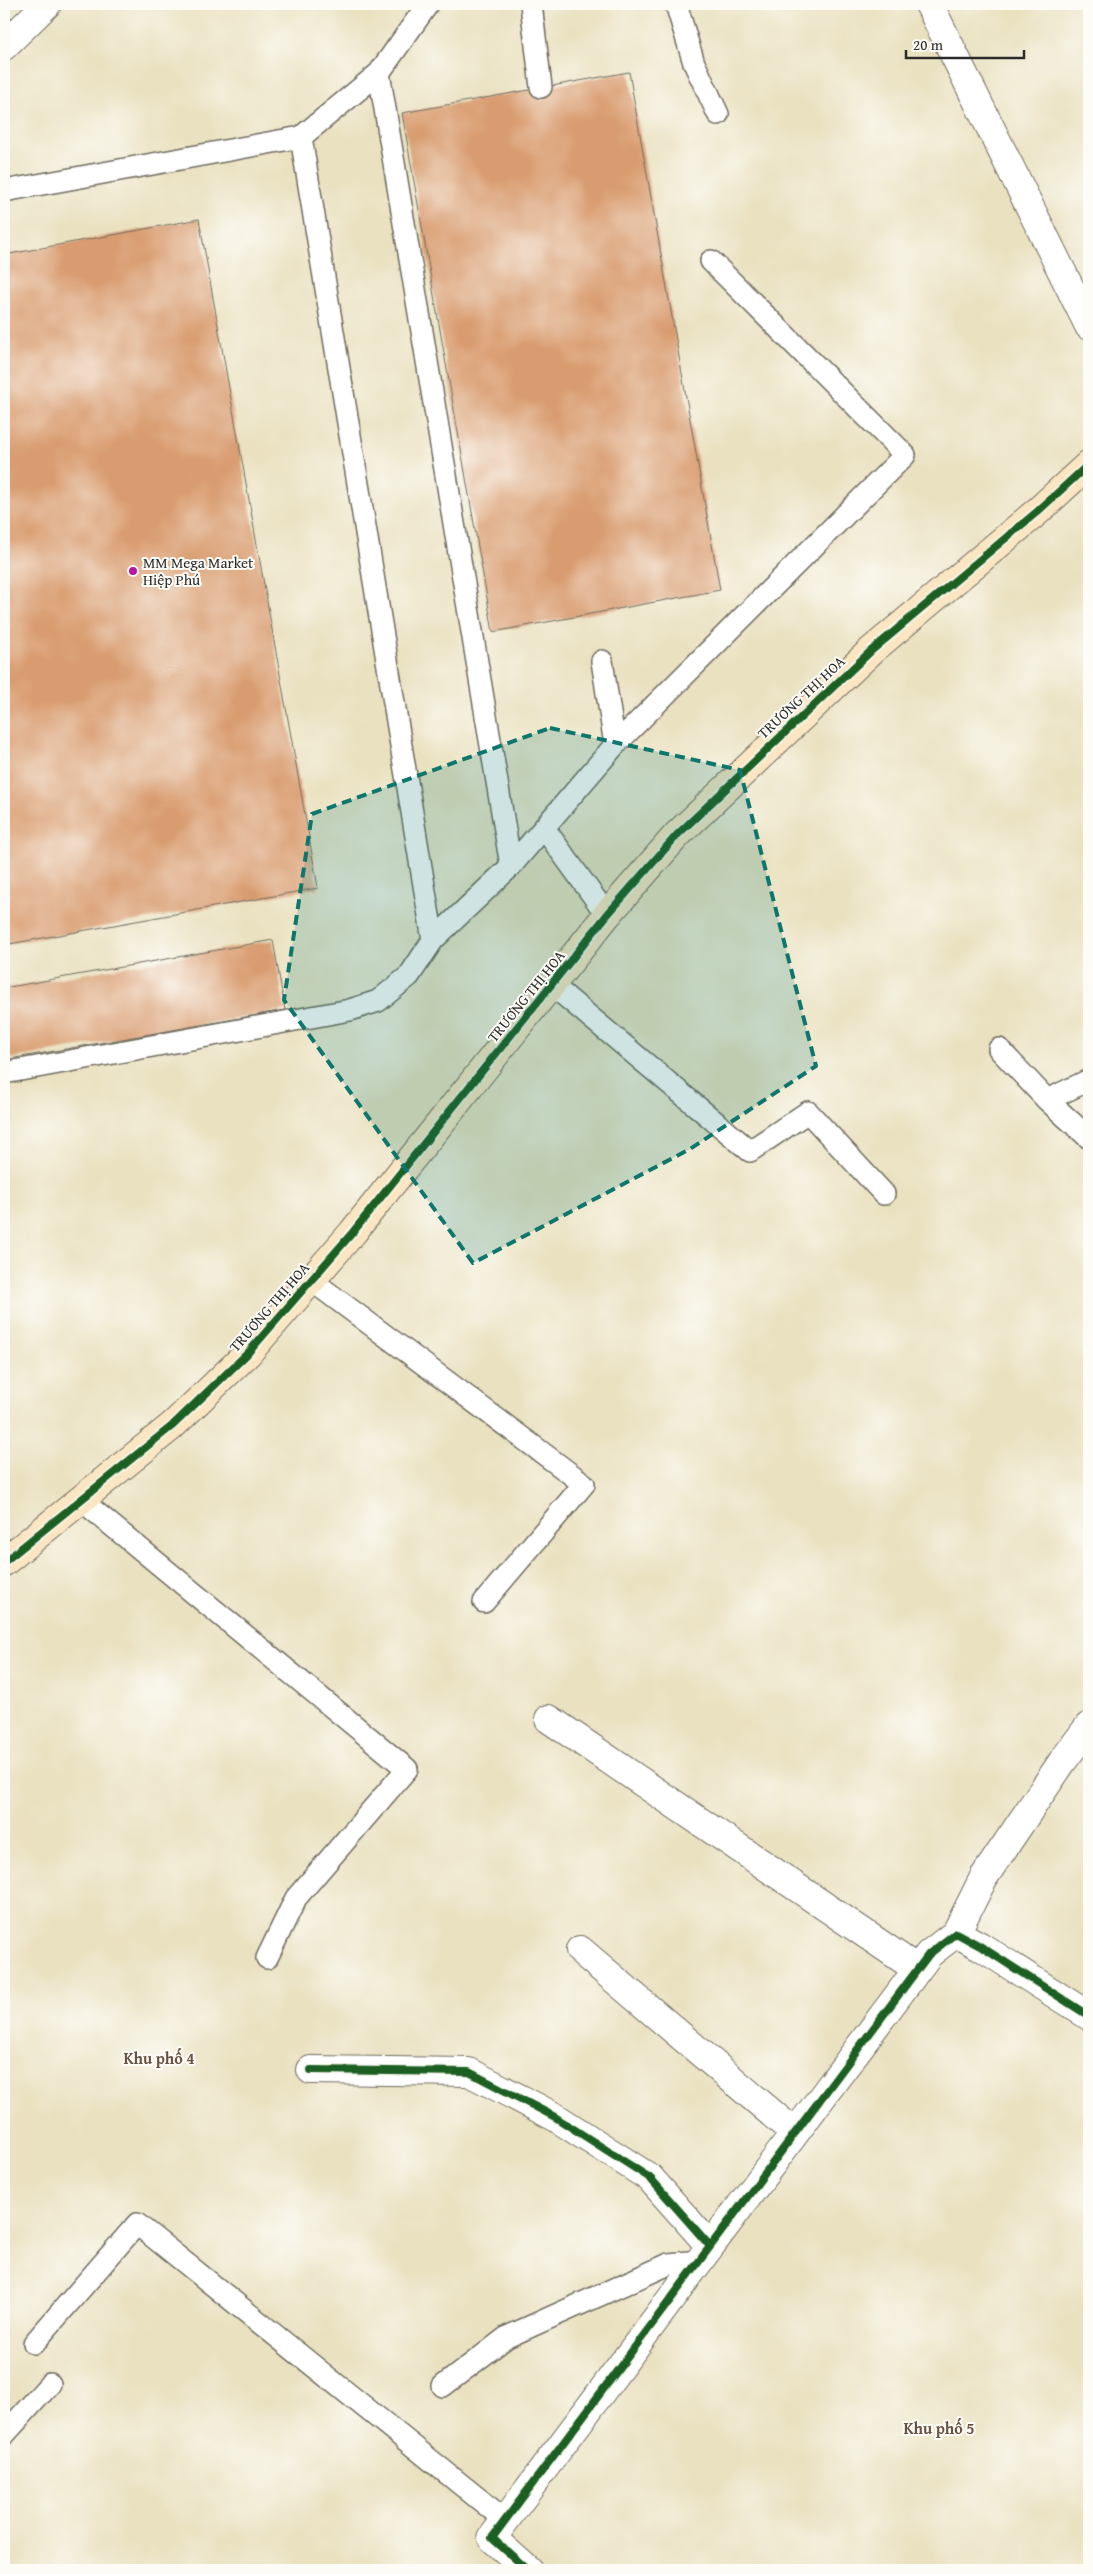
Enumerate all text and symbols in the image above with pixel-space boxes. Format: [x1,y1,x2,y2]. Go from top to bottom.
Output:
scale bar [906,28,1023,60]
text: 20 m [913,34,944,55]
place label: MM Mega Market Hiệp Phú [143,552,254,590]
marker: MM Mega Market Hiệp Phú [127,565,139,577]
street label: TRƯƠNG THỊ HOA [753,651,849,743]
street label: TRƯƠNG THỊ HOA [482,946,570,1046]
street label: TRƯƠNG THỊ HOA [224,1258,314,1356]
district label: Khu phố 4 [123,2046,195,2070]
district label: Khu phố 5 [903,2416,975,2440]

